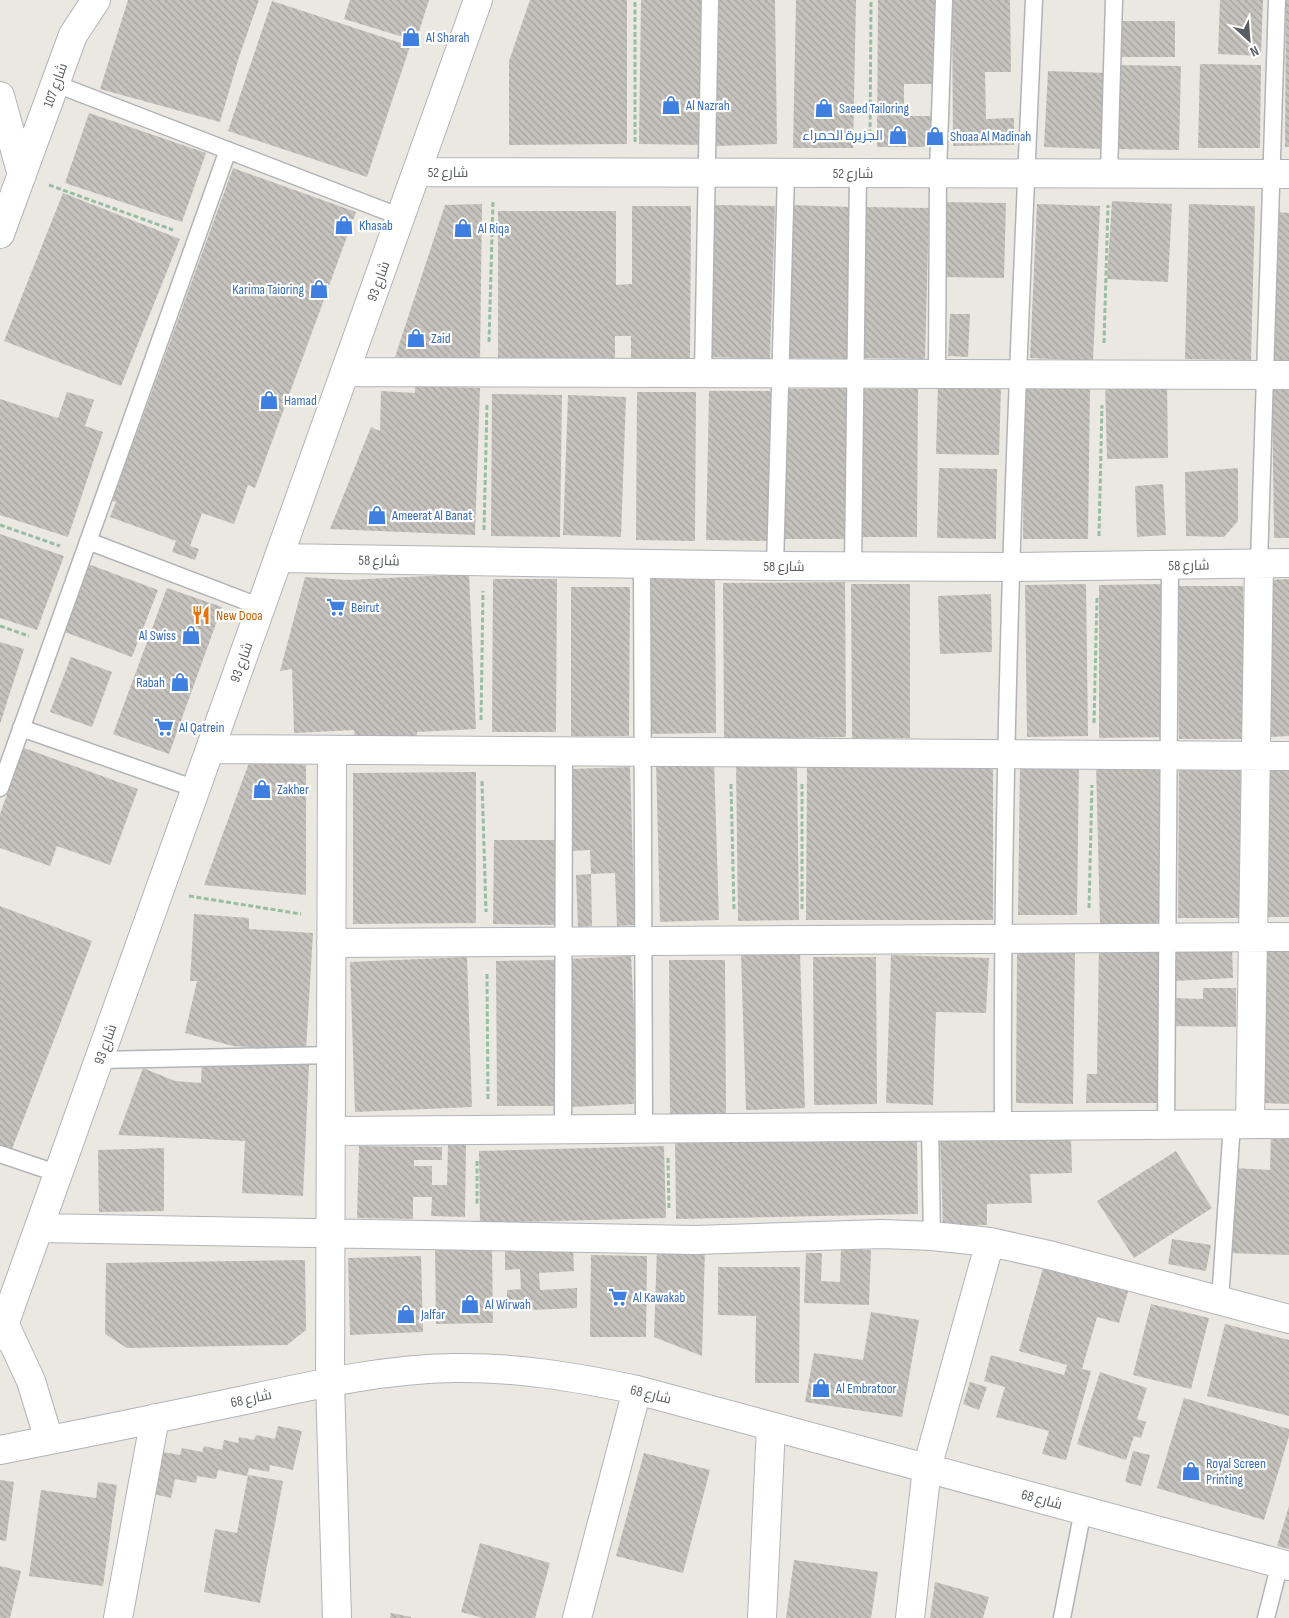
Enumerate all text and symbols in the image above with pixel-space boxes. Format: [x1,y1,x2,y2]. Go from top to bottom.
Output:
north arrow [1224,15,1274,65]
shop icon: Al Sharah [400,26,422,48]
place label: Al Sharah [425,29,470,46]
text: N [1247,42,1262,61]
street label: شارع 107 [40,61,71,110]
shop icon: Al Nazrah [660,94,682,116]
place label: Al Nazrah [685,97,730,114]
shop icon: Saeed Tailoring [813,97,835,119]
place label: Saeed Tailoring [839,100,909,117]
shop icon: الجزيرة الحمراء [887,124,909,146]
shop icon: Shoaa Al Madinah [924,125,946,147]
place label: الجزيرة الحمراء [802,127,883,144]
place label: Shoaa Al Madinah [950,128,1031,145]
street label: شارع 52 [428,164,468,181]
street label: شارع 52 [833,165,873,182]
shop icon: Khasab [333,214,355,236]
place label: Khasab [359,217,393,234]
shop icon: Al Riqa [452,217,474,239]
place label: Al Riqa [477,220,509,237]
street label: شارع 93 [363,259,394,304]
shop icon: Karima Taioring [308,278,330,300]
place label: Karima Taioring [232,281,304,298]
shop icon: Zaid [405,327,427,349]
place label: Zaid [431,330,451,347]
shop icon: Hamad [258,389,280,411]
place label: Hamad [284,392,317,409]
shop icon: Ameerat Al Banat [366,504,388,526]
place label: Ameerat Al Banat [391,507,473,524]
street label: شارع 58 [358,552,400,569]
street label: شارع 58 [1168,557,1210,574]
street label: شارع 58 [763,558,805,575]
supermarket icon: Beirut [325,596,347,618]
place label: Beirut [351,599,380,616]
restaurant icon: New Dooa [190,604,212,626]
place label: New Dooa [216,607,263,624]
shop icon: Al Swiss [180,624,202,646]
place label: Al Swiss [138,627,176,644]
street label: شارع 93 [226,640,257,685]
shop icon: Rabah [169,671,191,693]
place label: Rabah [136,674,165,691]
supermarket icon: Al Qatrein [153,716,175,738]
place label: Al Qatrein [178,719,224,736]
shop icon: Zakher [251,778,273,800]
place label: Zakher [277,781,309,798]
street label: شارع 93 [90,1022,121,1067]
supermarket icon: Al Kawakab [607,1286,629,1308]
place label: Al Kawakab [632,1289,685,1306]
shop icon: Al Wirwah [459,1293,481,1315]
place label: Al Wirwah [484,1296,531,1313]
shop icon: Jalfar [395,1303,417,1325]
place label: Jalfar [420,1306,445,1323]
shop icon: Al Embratoor [810,1377,832,1399]
place label: Al Embratoor [835,1380,897,1397]
street label: شارع 68 [629,1381,673,1408]
street label: شارع 68 [229,1386,273,1411]
place label: Royal Screen Printing [1206,1455,1266,1488]
shop icon: Royal Screen Printing [1180,1460,1202,1482]
street label: شارع 68 [1020,1486,1064,1513]

